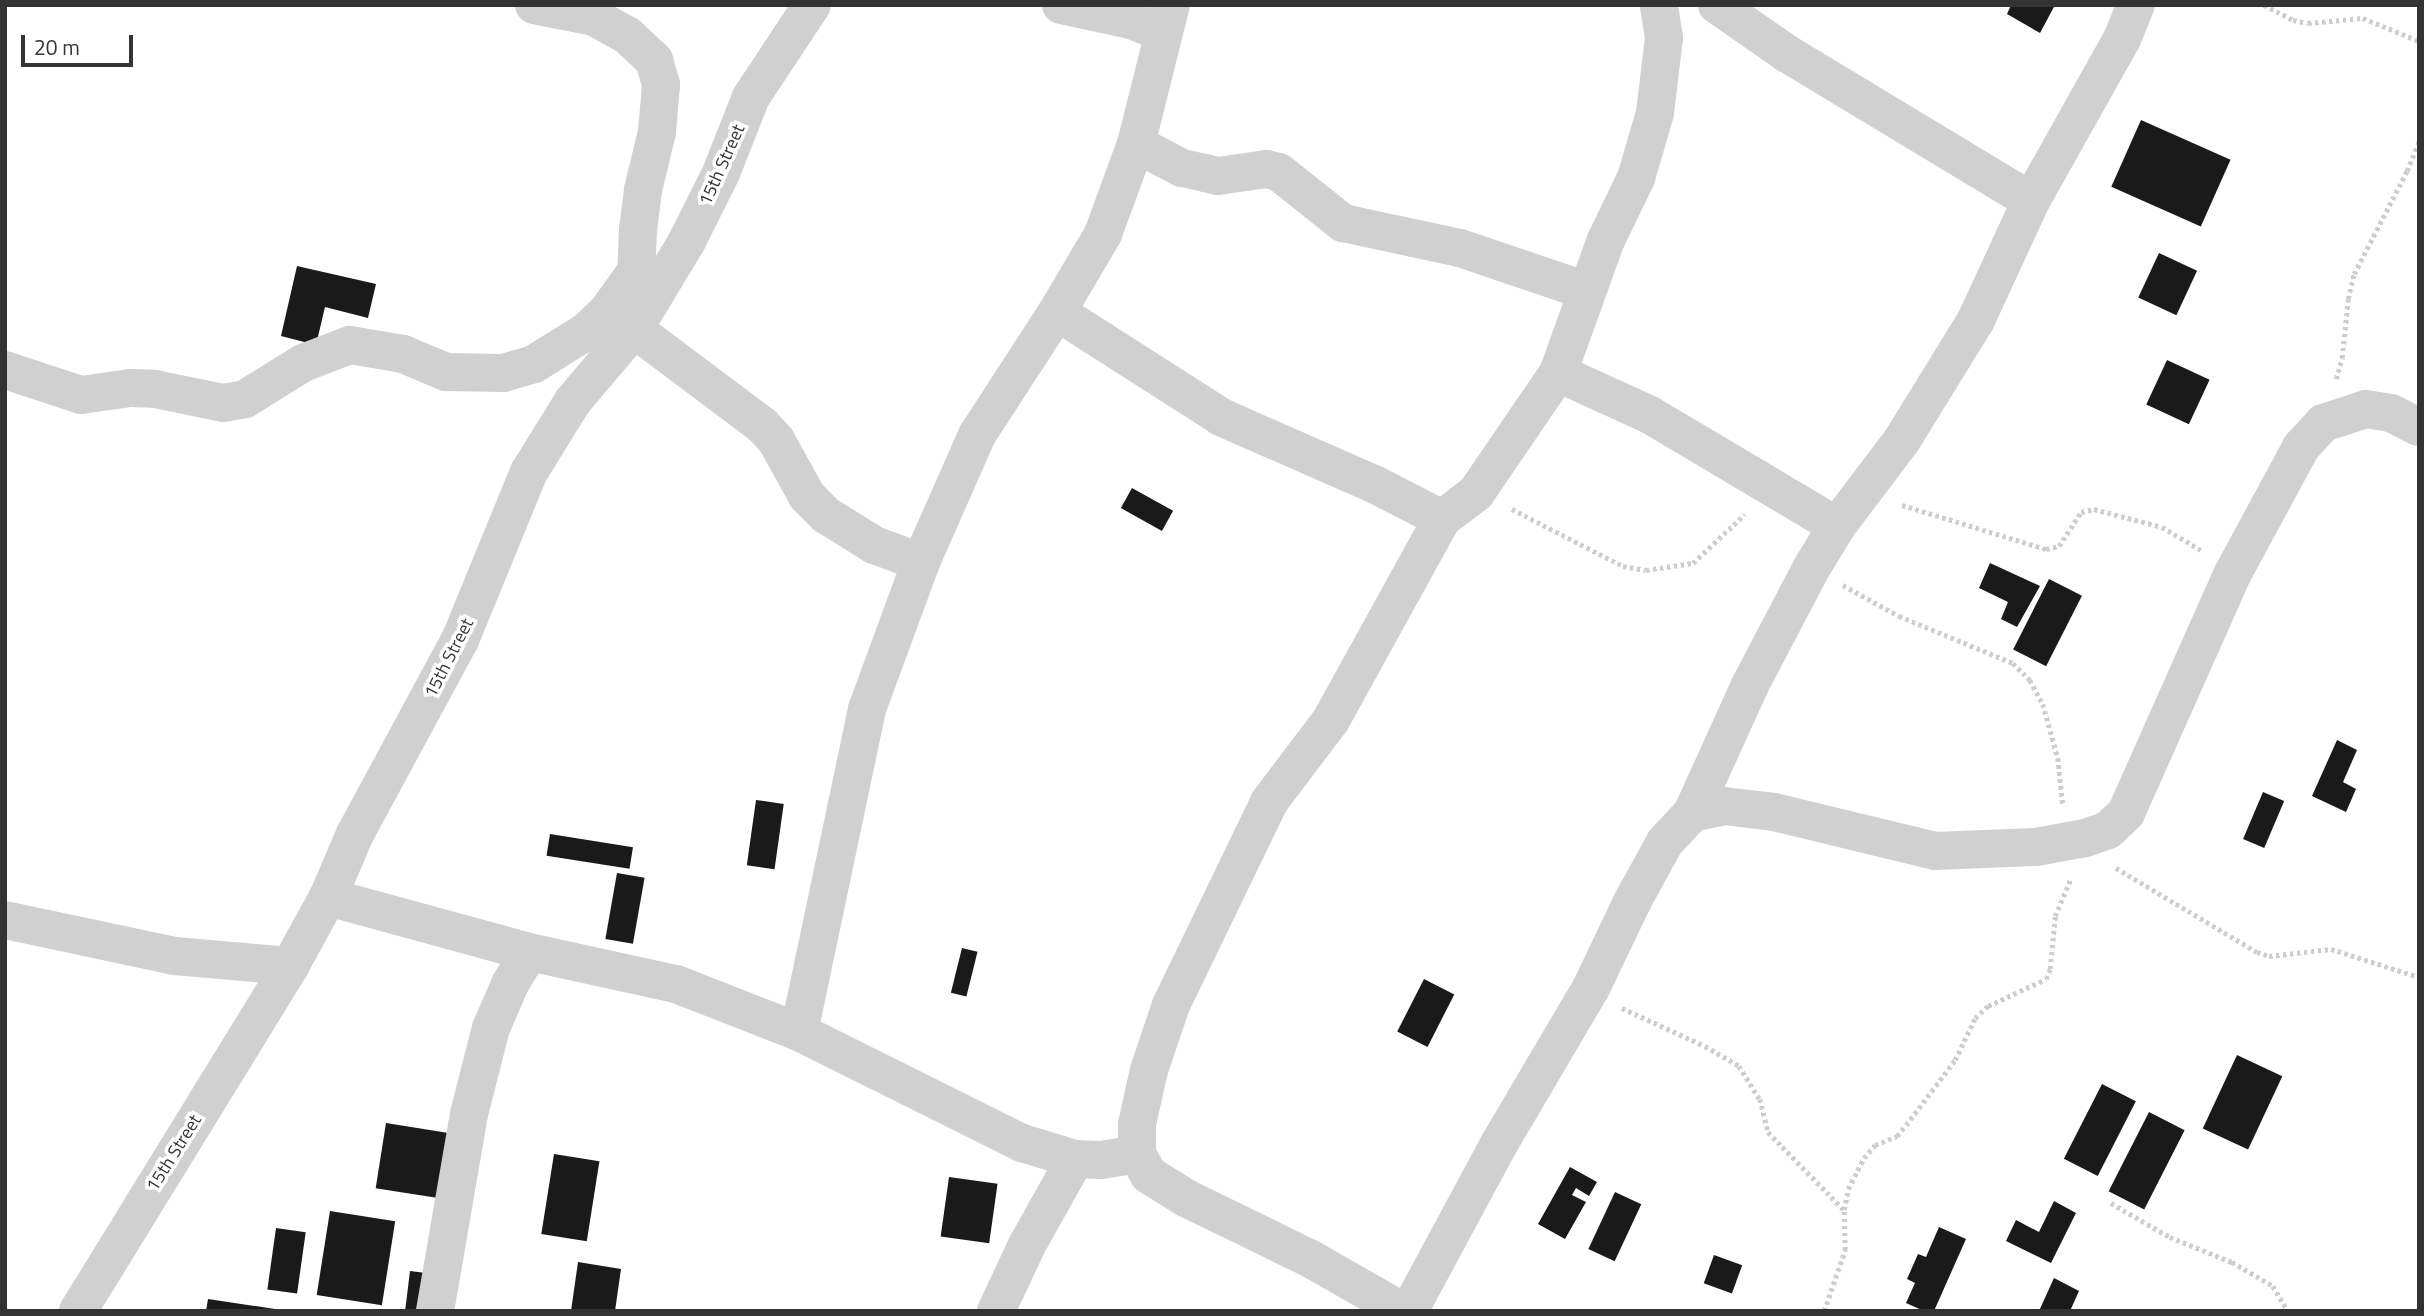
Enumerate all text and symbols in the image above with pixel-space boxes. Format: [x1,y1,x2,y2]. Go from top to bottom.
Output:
scale bar [24,21,136,65]
text: 20 m [34,31,80,63]
street label: 15th Street [695,121,749,209]
street label: 15th Street [420,615,478,701]
street label: 15th Street [142,1111,206,1195]

